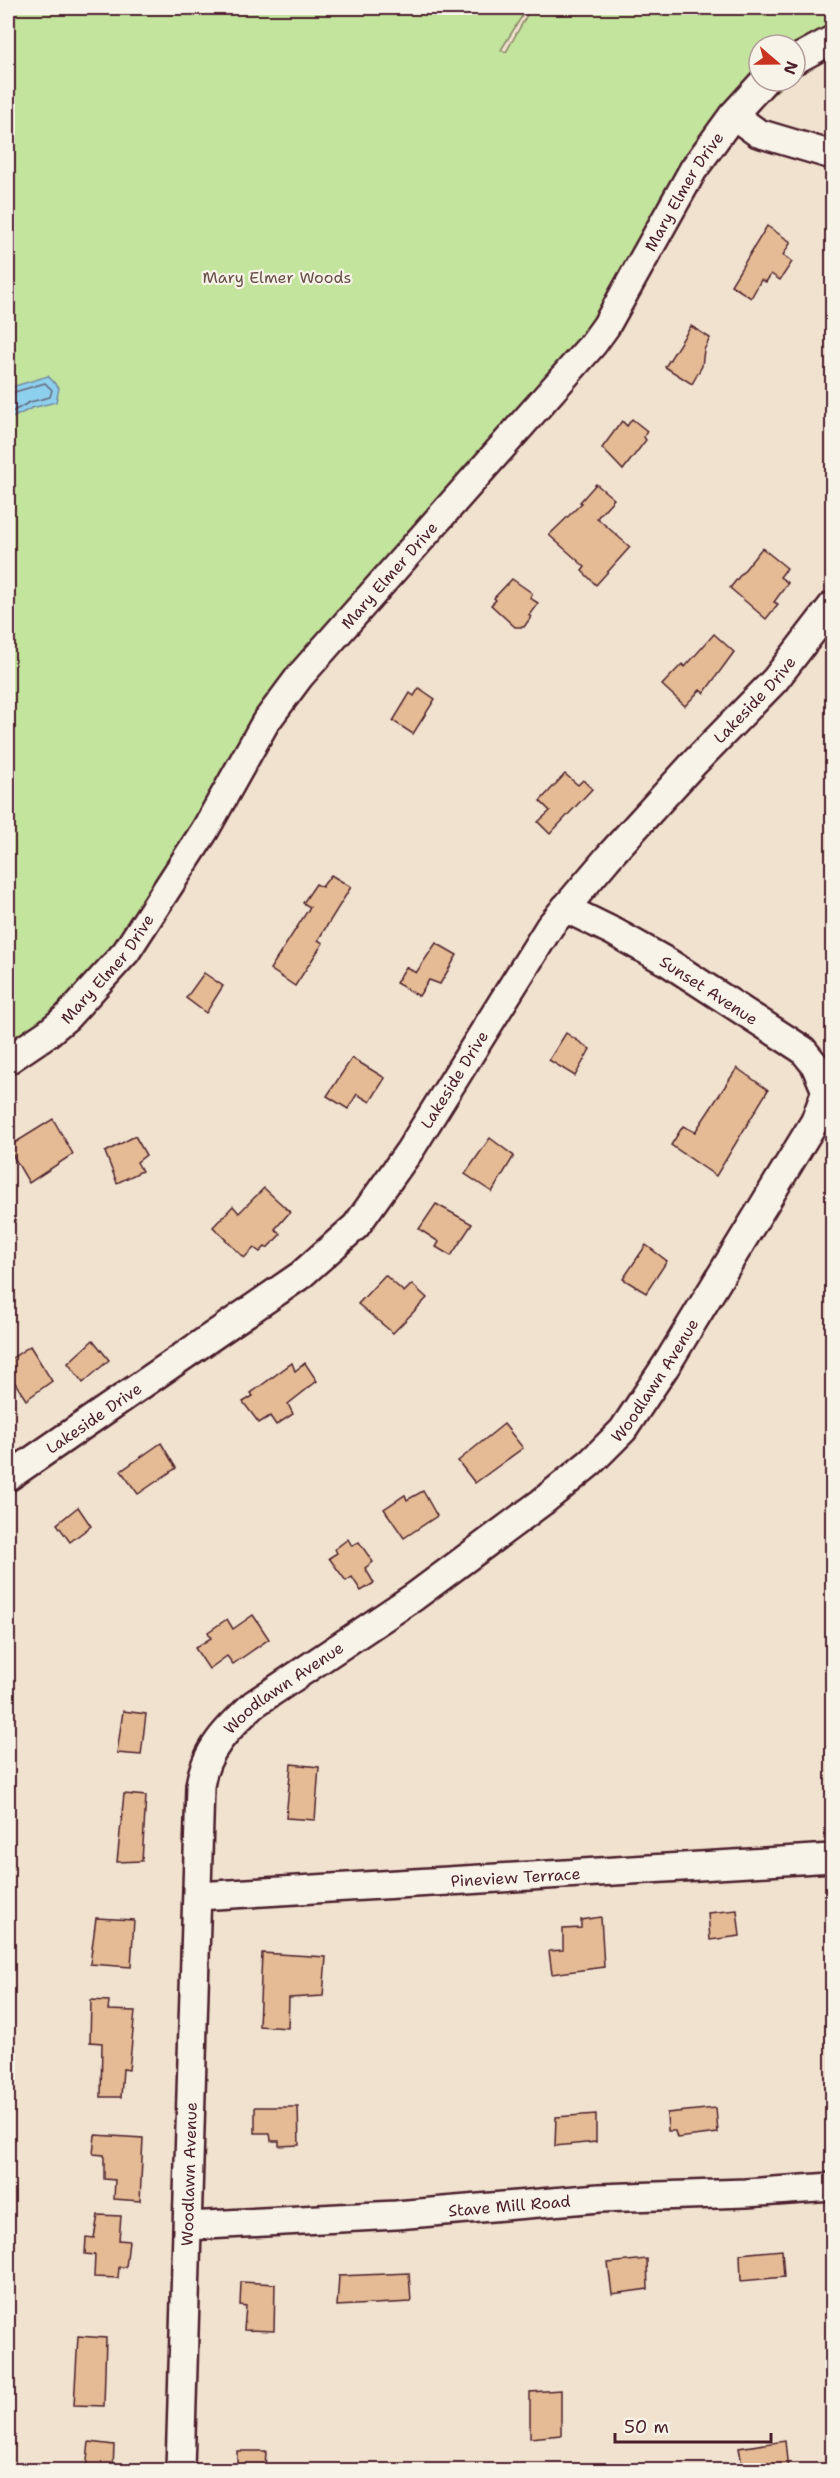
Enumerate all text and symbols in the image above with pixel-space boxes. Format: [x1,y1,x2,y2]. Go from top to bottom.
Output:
north arrow [747,33,807,93]
text: N [779,58,803,78]
street label: Mary Elmer Drive [640,128,728,255]
park label: Mary Elmer Woods [202,267,352,288]
street label: Mary Elmer Drive [336,517,442,634]
street label: Lakeside Drive [709,652,800,748]
street label: Mary Elmer Drive [56,910,159,1028]
street label: Sunset Avenue [656,951,762,1030]
street label: Lakeside Drive [416,1027,493,1133]
street label: Woodlawn Avenue [607,1315,703,1447]
street label: Lakeside Drive [42,1378,146,1459]
street label: Woodlawn Avenue [219,1637,348,1739]
street label: Pineview Terrace [450,1863,581,1892]
street label: Woodlawn Avenue [177,2102,202,2246]
street label: Stave Mill Road [447,2190,571,2222]
scale bar [615,2406,771,2444]
text: 50 m [624,2415,669,2439]

